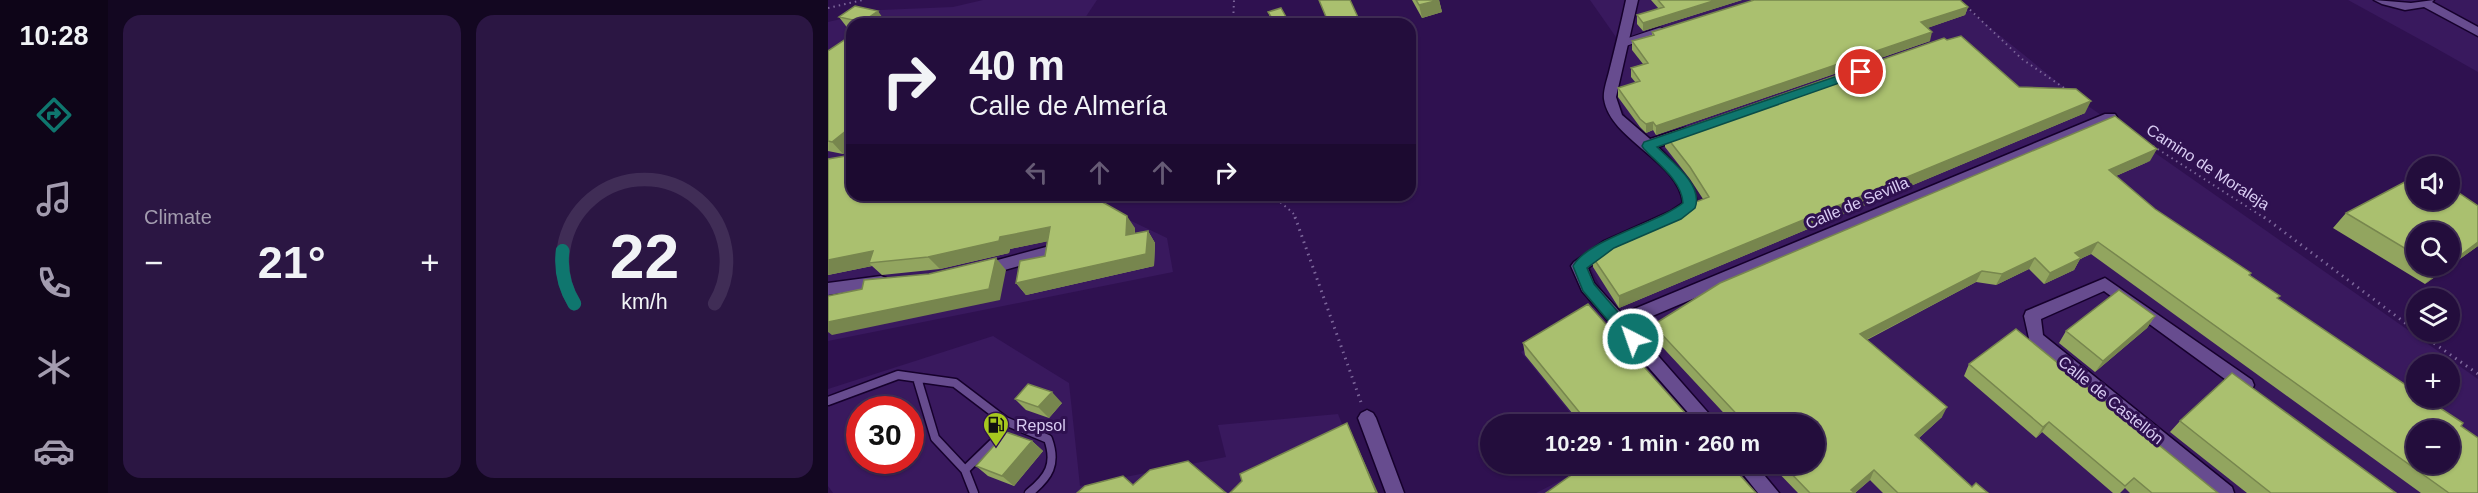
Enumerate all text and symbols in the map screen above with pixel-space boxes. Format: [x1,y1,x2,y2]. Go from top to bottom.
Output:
text: 10:28 [19,21,89,51]
icon: right [870,42,948,120]
text: 40 m [969,42,1065,89]
pin [1835,46,1886,97]
icon: arrive [1844,55,1877,88]
text: Calle de Almería [969,91,1167,121]
icon: directions [33,94,75,136]
street label: Camino de Moraleja [2143,121,2273,213]
icon: left [1020,156,1053,189]
icon: ahead [1083,156,1116,189]
icon: ahead [1146,156,1179,189]
icon: right [1209,156,1242,189]
map controls [2406,156,2460,474]
button: sound [2406,156,2460,210]
street label: Calle de Sevilla [1803,174,1911,232]
icon: music [33,178,75,220]
text: Climate [144,206,212,228]
text: 22 [610,222,679,291]
button: search [2406,222,2460,276]
text: 21° [258,237,326,288]
text: − [144,244,163,281]
text: + [420,244,440,281]
icon: phone [33,262,75,304]
button: layers [2406,288,2460,342]
text: km/h [621,290,667,314]
position arrow [1601,307,1665,371]
icon: climate [33,346,75,388]
street label: Calle de Castellón [2055,353,2167,447]
button: + [2406,354,2460,408]
speed limit sign: 30 [846,396,924,474]
fuel station icon: Repsol [981,410,1011,448]
place label: Repsol [1016,417,1066,434]
button: − [2406,420,2460,474]
icon: car [33,430,75,472]
text: 10:29 · 1 min · 260 m [1545,431,1760,456]

